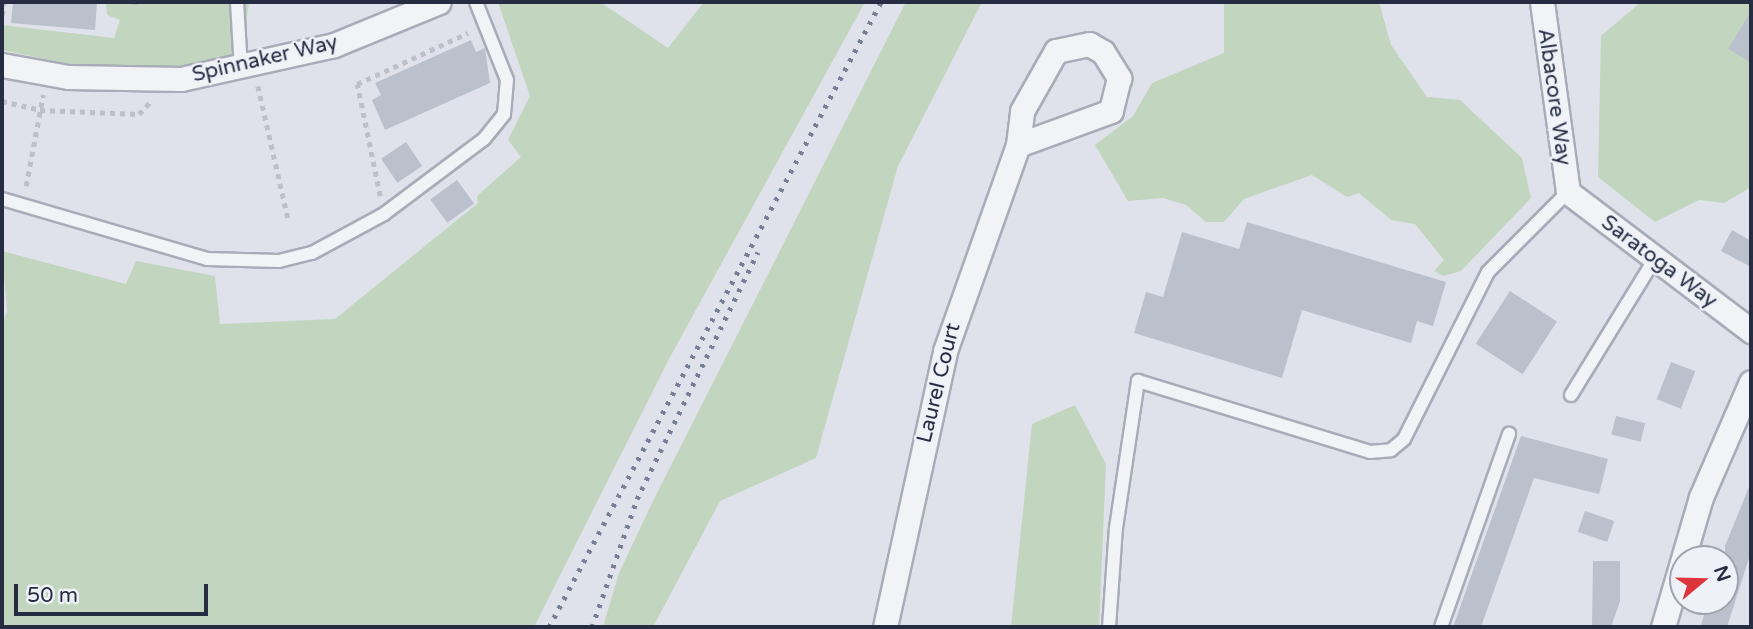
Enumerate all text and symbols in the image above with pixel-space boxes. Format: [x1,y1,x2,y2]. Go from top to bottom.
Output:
street label: Albacore Way [1532,27,1576,167]
street label: Spinnaker Way [190,30,340,88]
street label: Saratoga Way [1596,210,1722,314]
street label: Laurel Court [912,320,966,446]
north arrow [1669,545,1739,615]
text: N [1709,563,1735,585]
scale bar [18,570,212,614]
text: 50 m [27,583,78,608]

